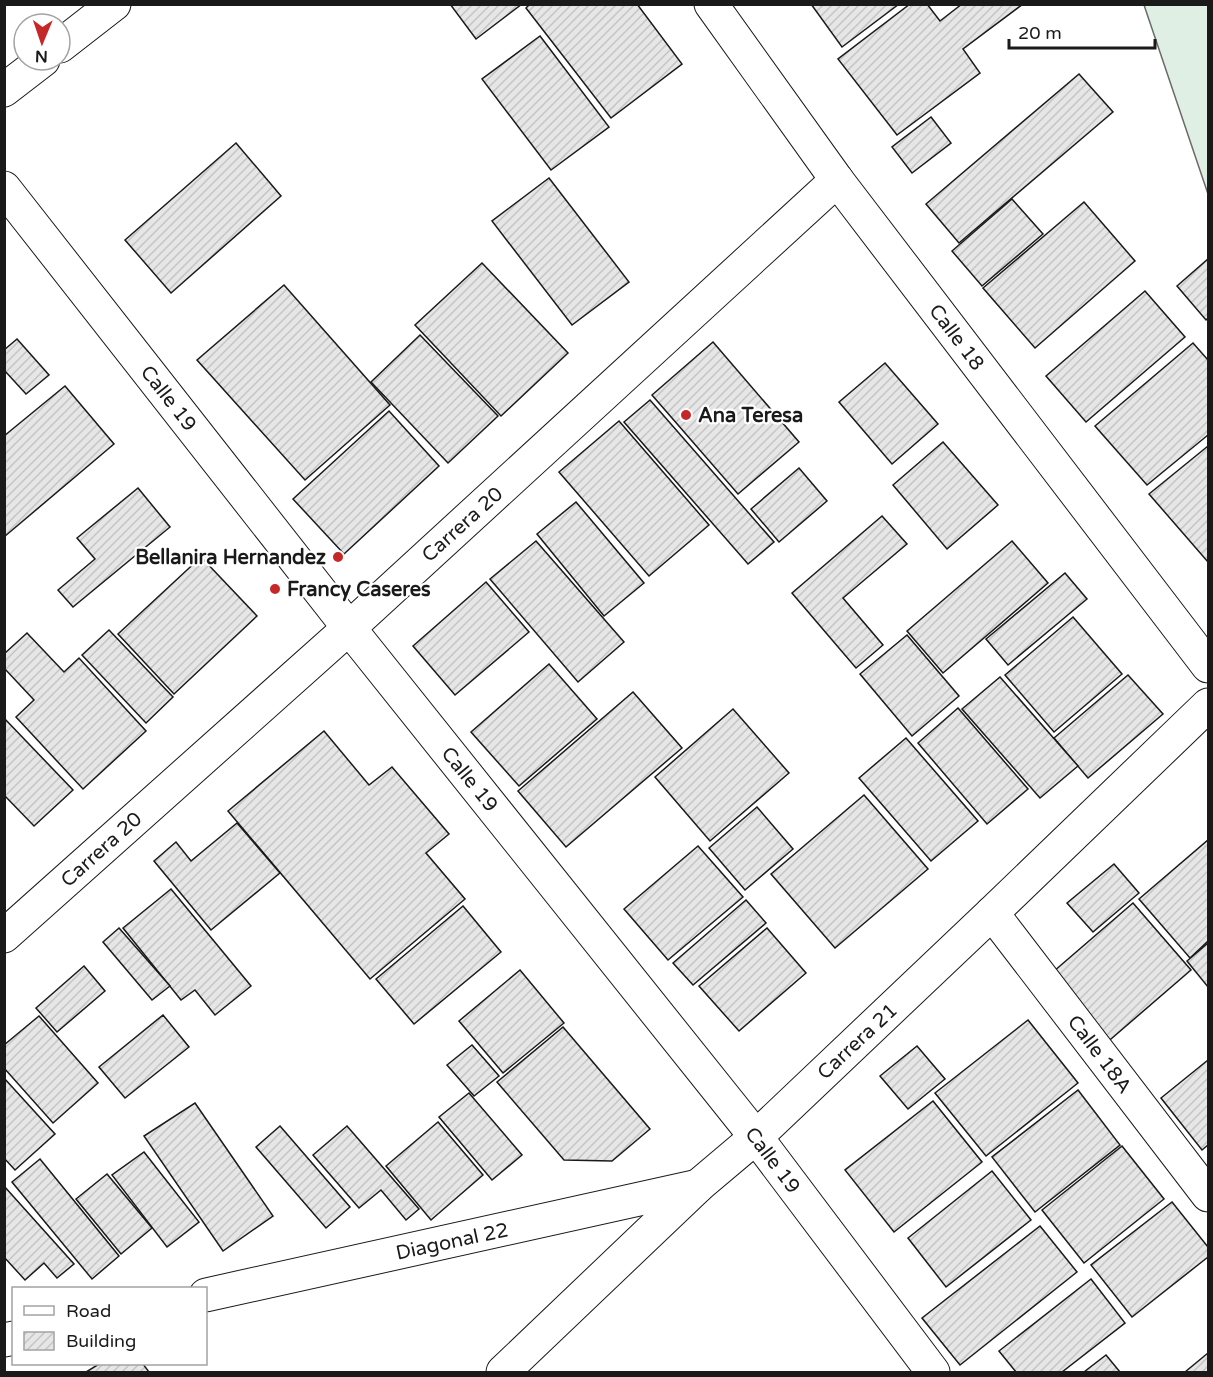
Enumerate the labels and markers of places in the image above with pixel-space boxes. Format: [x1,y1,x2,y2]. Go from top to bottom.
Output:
place label: Ana Teresa [698,404,803,428]
marker: Ana Teresa [679,408,693,422]
place label: Bellanira Hernandez [135,546,326,570]
marker: Bellanira Hernandez [331,550,345,564]
place label: Francy Caseres [287,578,431,602]
marker: Francy Caseres [268,582,282,596]

